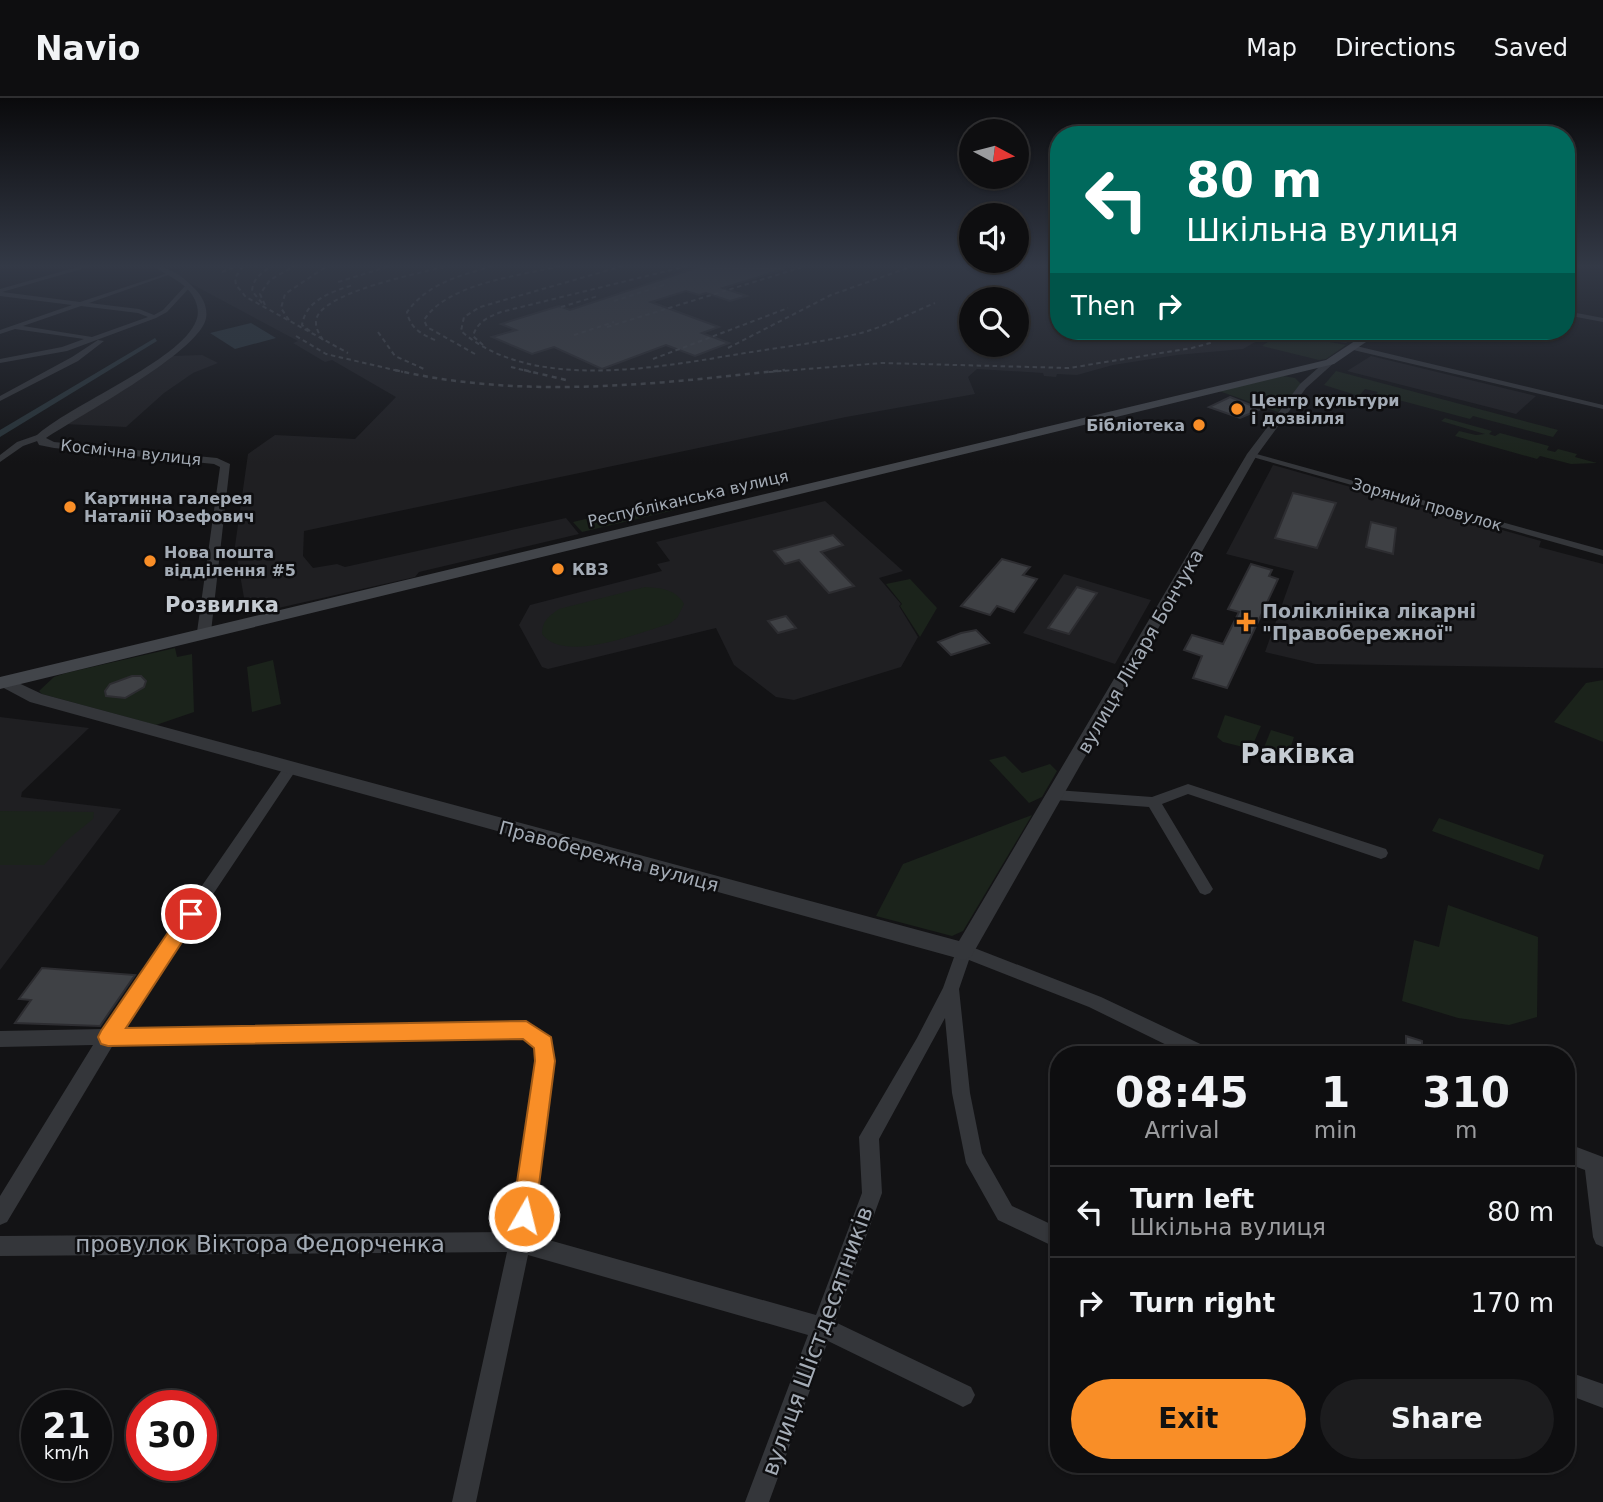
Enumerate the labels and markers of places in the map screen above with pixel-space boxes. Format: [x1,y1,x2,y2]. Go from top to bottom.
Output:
place label: Центр культури і дозвілля [1251,391,1400,428]
marker: Центр культури і дозвілля [1229,401,1245,417]
place label: Бібліотека [1086,416,1185,435]
marker: Бібліотека [1191,417,1207,433]
place label: Картинна галерея Наталії Юзефович [84,489,255,526]
marker: Картинна галерея Наталії Юзефович [62,499,78,515]
place label: Нова пошта відділення #5 [164,543,296,580]
marker: Нова пошта відділення #5 [142,553,158,569]
place label: КВЗ [572,560,609,579]
marker: КВЗ [550,561,566,577]
place label: Поліклініка лікарні "Правобережної" [1262,600,1476,644]
marker: Поліклініка лікарні "Правобережної" [1236,612,1256,632]
pin [161,884,221,944]

